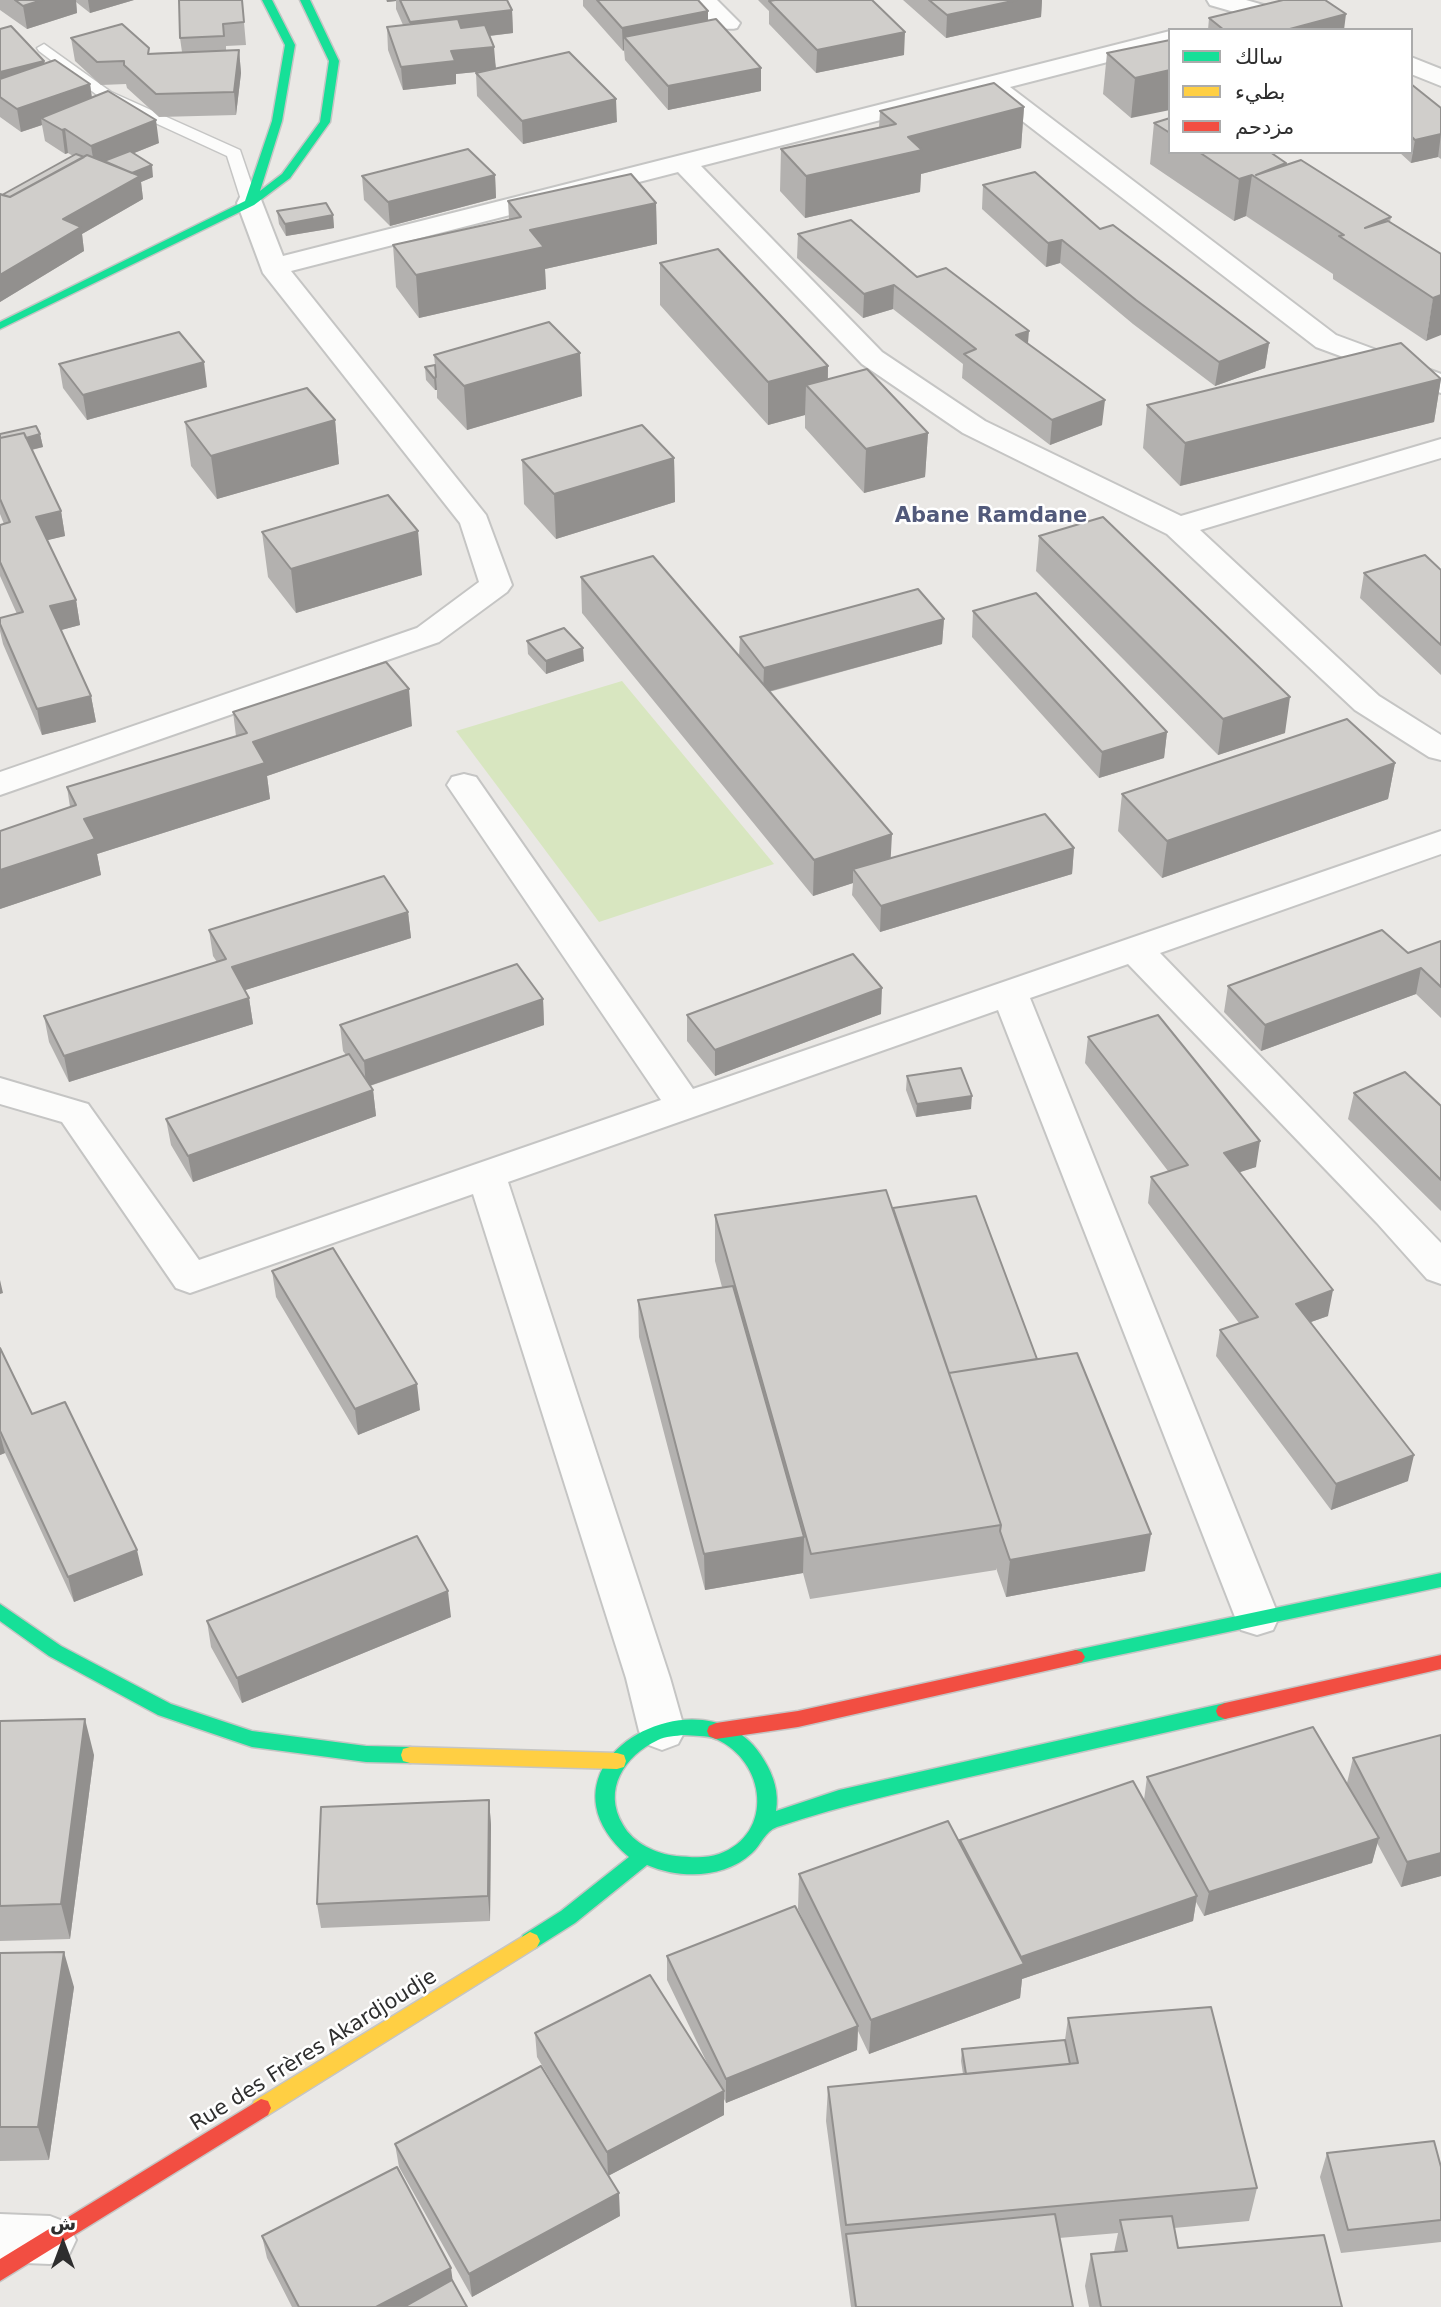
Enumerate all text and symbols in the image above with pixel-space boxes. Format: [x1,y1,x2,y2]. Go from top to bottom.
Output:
legend [1168,28,1413,154]
text: سالك [1235,45,1283,69]
text: بطيء [1235,80,1285,104]
text: مزدحم [1235,115,1294,139]
district label: Abane Ramdane [895,504,1087,530]
street label: Rue des Frères Akardjoudje [186,1965,442,2137]
north arrow [28,2209,98,2279]
text: ش [50,2212,76,2234]

